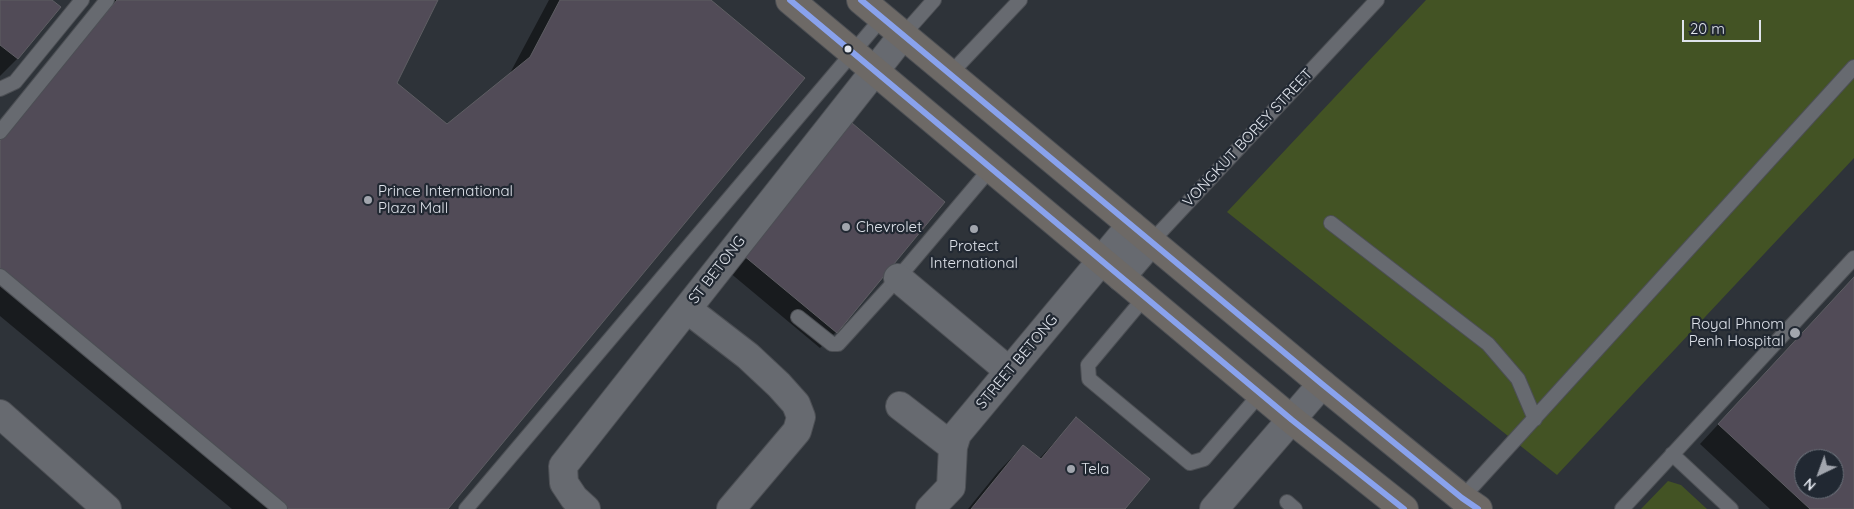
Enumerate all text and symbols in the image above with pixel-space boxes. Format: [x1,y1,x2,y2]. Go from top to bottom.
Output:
scale bar [1684,10,1763,42]
text: 20 m [1690,19,1725,38]
unlabelled marker [843,44,853,54]
street label: VONGKUT BOREY STREET [1179,65,1317,211]
place label: Prince International Plaza Mall [378,182,513,217]
marker: Prince International Plaza Mall [362,194,374,206]
place label: Chevrolet [856,218,922,236]
marker: Chevrolet [840,221,852,233]
marker: Protect International [968,223,980,235]
street label: ST BETONG [685,232,749,308]
place label: Protect International [930,237,1018,272]
street label: STREET BETONG [972,311,1062,413]
place label: Royal Phnom Penh Hospital [1689,315,1784,350]
marker: Royal Phnom Penh Hospital [1788,326,1802,340]
north arrow [1794,449,1844,499]
place label: Tela [1081,460,1109,478]
marker: Tela [1065,463,1077,475]
text: N [1800,474,1819,495]

